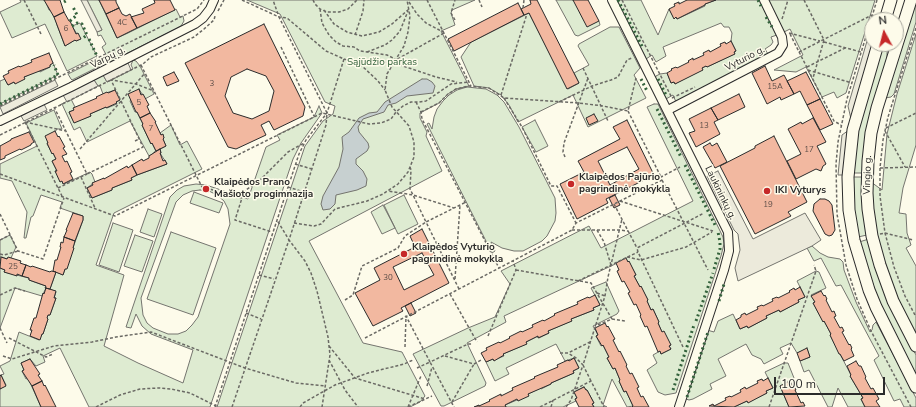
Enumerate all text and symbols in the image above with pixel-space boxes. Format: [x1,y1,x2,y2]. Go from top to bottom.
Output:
north arrow [864,12,904,52]
text: N [878,13,888,29]
house number: 4C [117,18,127,28]
house number: 6 [64,24,68,34]
street label: Varpų g. [89,44,127,72]
street label: Vyturio g. [723,44,767,74]
park label: Sąjūdžio parkas [347,57,417,69]
house number: 3 [210,79,214,89]
house number: 15A [767,82,783,92]
house number: 5 [137,98,141,108]
house number: 13 [699,121,709,131]
house number: 7 [149,124,153,134]
house number: 17 [804,145,814,155]
street label: Vingio g. [861,155,875,195]
street label: Laukininkų g. [702,164,738,222]
place label: Klaipėdos Pajūrio pagrindinė mokykla [579,172,670,196]
place label: Klaipėdos Prano Mašioto progimnazija [214,177,313,200]
marker: Klaipėdos Pajūrio pagrindinė mokykla [566,179,576,189]
marker: Klaipėdos Prano Mašioto progimnazija [201,184,211,194]
place label: IKI Vyturys [775,185,826,197]
marker: IKI Vyturys [762,186,772,196]
house number: 19 [763,200,773,210]
place label: Klaipėdos Vyturio pagrindinė mokykla [412,242,503,266]
marker: Klaipėdos Vyturio pagrindinė mokykla [399,249,409,259]
house number: 25 [8,262,18,272]
house number: 30 [383,273,393,283]
scale bar [776,369,887,395]
text: 100 m [781,376,816,392]

